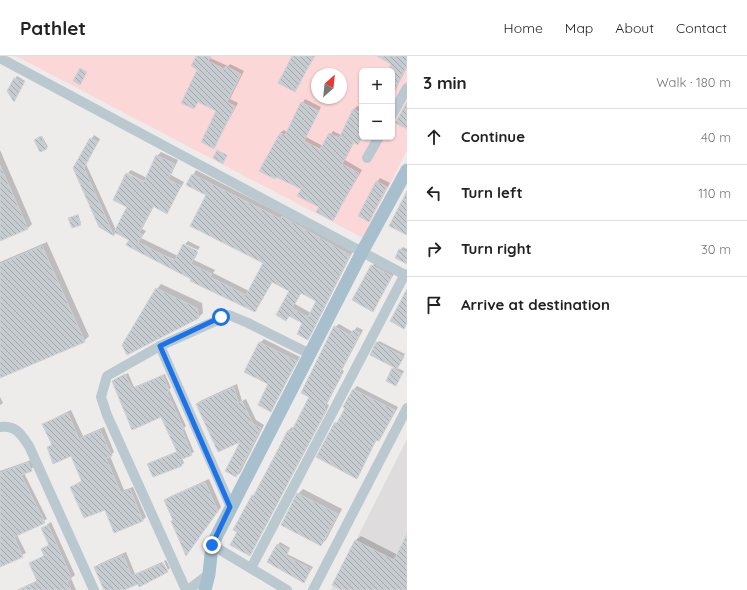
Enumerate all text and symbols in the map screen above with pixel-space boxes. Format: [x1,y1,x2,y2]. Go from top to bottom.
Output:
text: Pathlet [20,16,86,40]
text: Home [504,19,543,37]
text: Map [565,19,593,37]
text: About [615,19,654,37]
text: Contact [676,19,727,37]
north arrow [311,68,347,104]
map controls [359,68,395,140]
button: + [359,68,395,104]
text: 3 min [423,72,467,93]
text: Walk · 180 m [656,74,731,90]
button: − [359,104,395,140]
icon: ahead [423,126,445,148]
text: Continue [461,127,525,146]
text: 40 m [701,129,731,145]
icon: left [423,182,445,204]
text: Turn left [461,183,523,202]
text: 110 m [698,185,731,201]
icon: right [423,238,445,260]
text: Turn right [461,239,532,258]
text: 30 m [701,241,731,257]
icon: arrive [423,294,445,316]
text: Arrive at destination [461,295,610,314]
route start [212,308,230,326]
route end [203,536,221,554]

